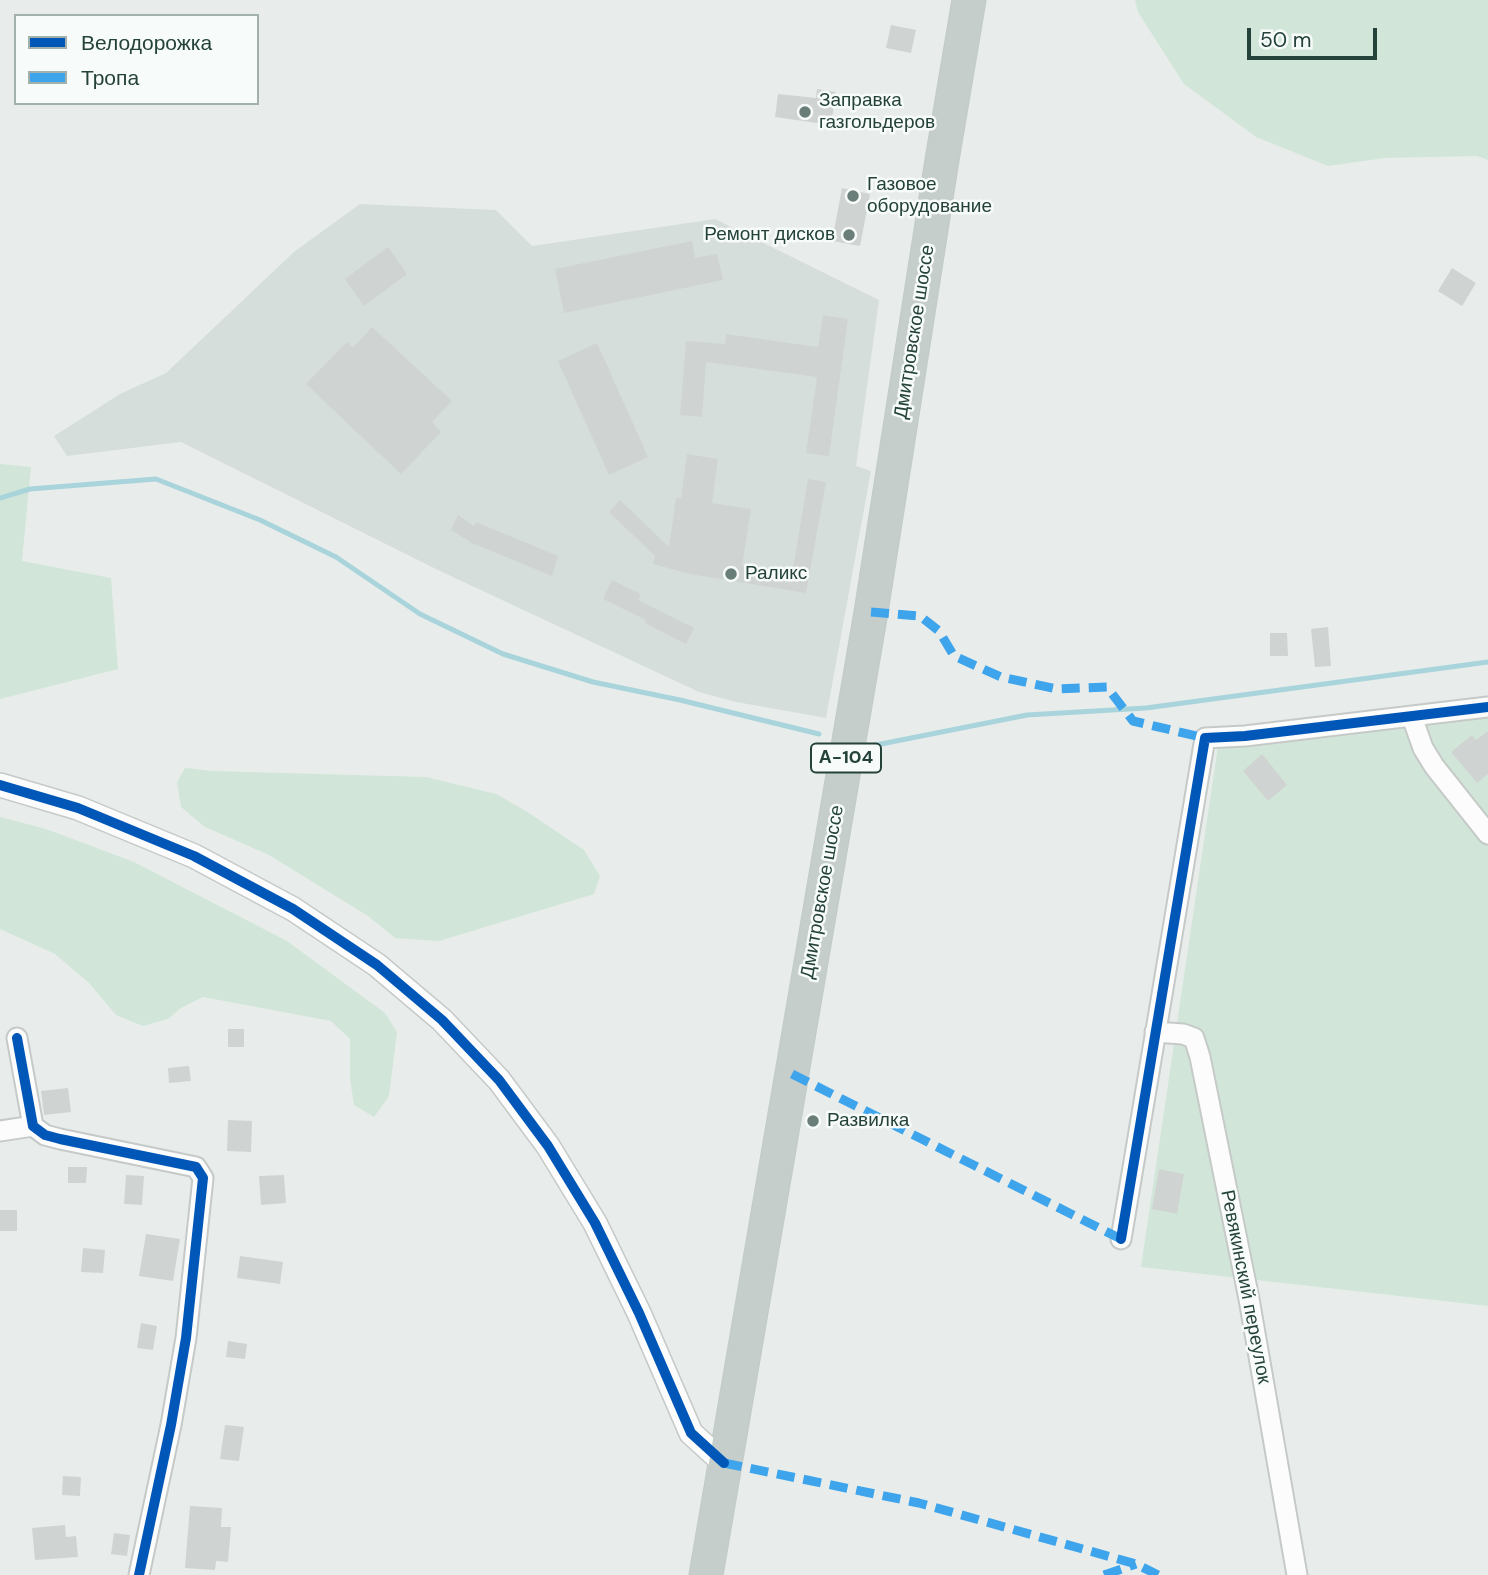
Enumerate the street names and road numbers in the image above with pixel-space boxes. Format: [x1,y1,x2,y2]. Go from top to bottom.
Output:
street label: Дмитровское шоссе [890,243,940,421]
road number: А-104 [811,744,881,772]
street label: Дмитровское шоссе [797,803,849,981]
street label: Ревякинский переулок [1215,1188,1275,1386]

